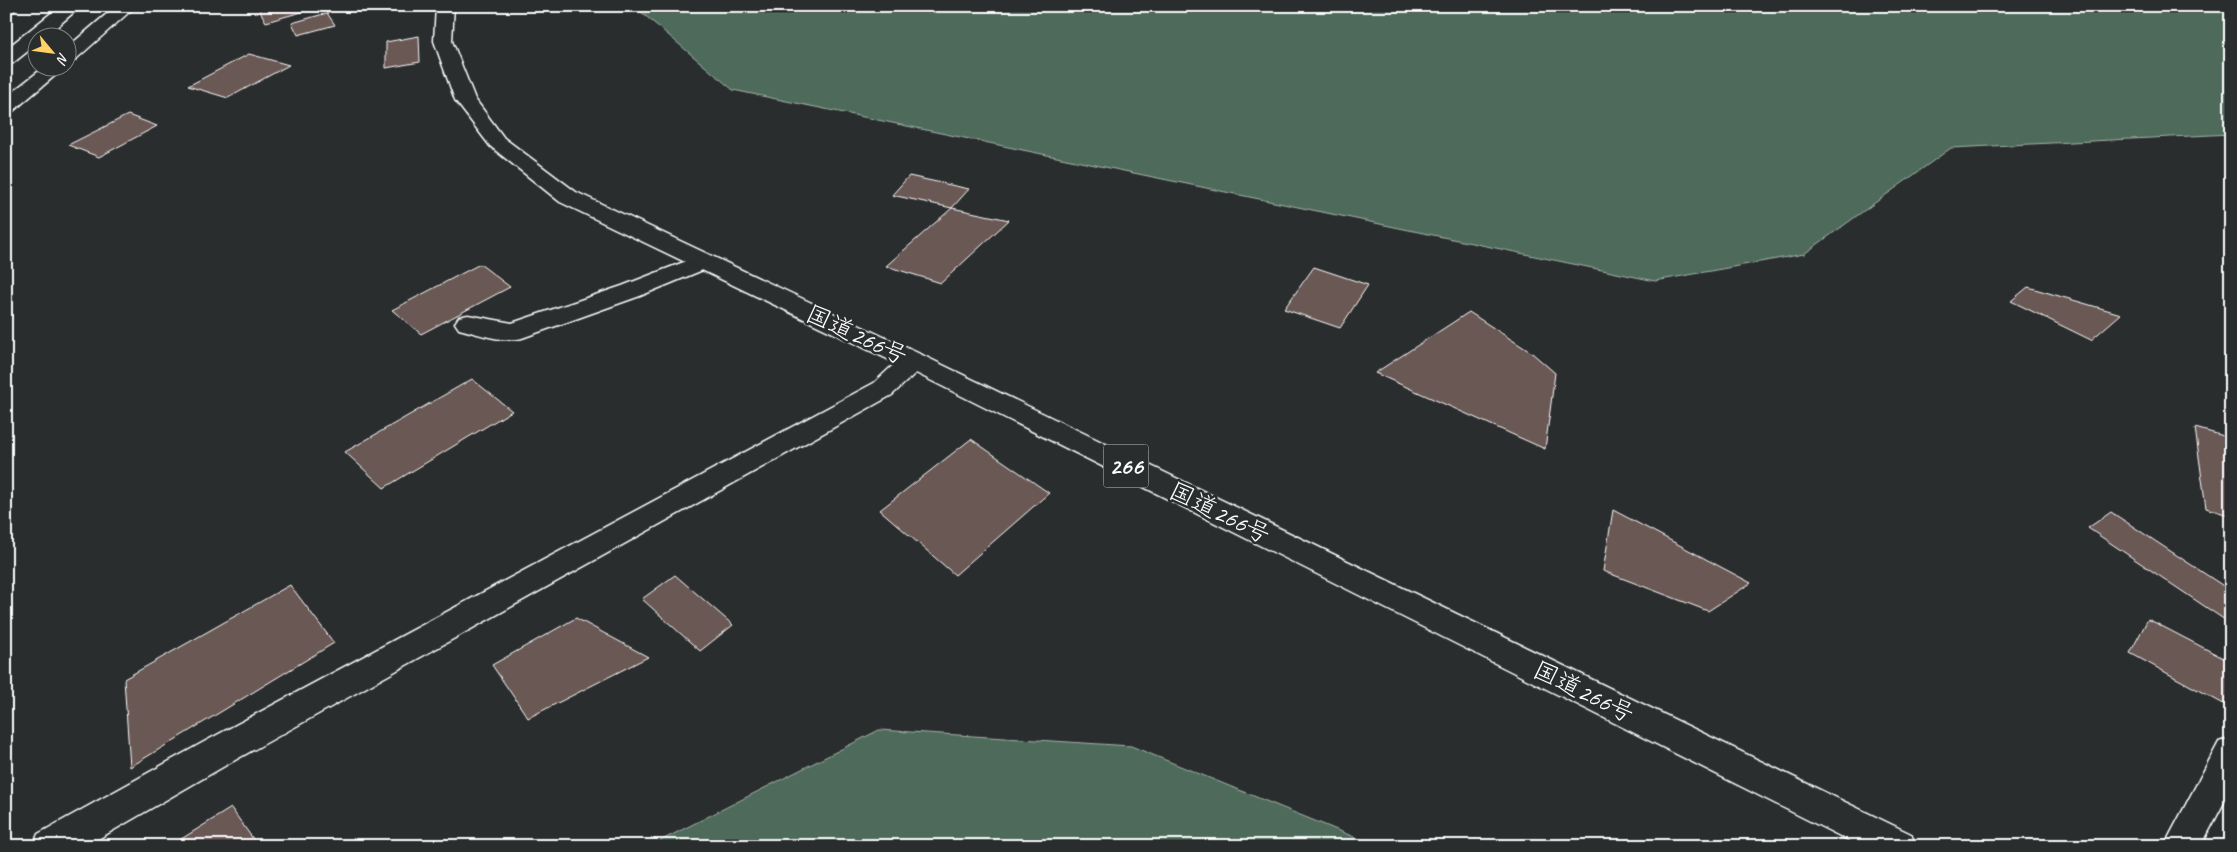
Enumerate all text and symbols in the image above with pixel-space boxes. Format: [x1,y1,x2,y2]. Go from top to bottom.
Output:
north arrow [28,28,78,78]
text: N [52,50,72,68]
street label: 国道266号 [801,297,913,372]
road number: 266 [1104,444,1148,488]
street label: 国道266号 [1164,475,1275,551]
street label: 国道266号 [1528,654,1639,730]

